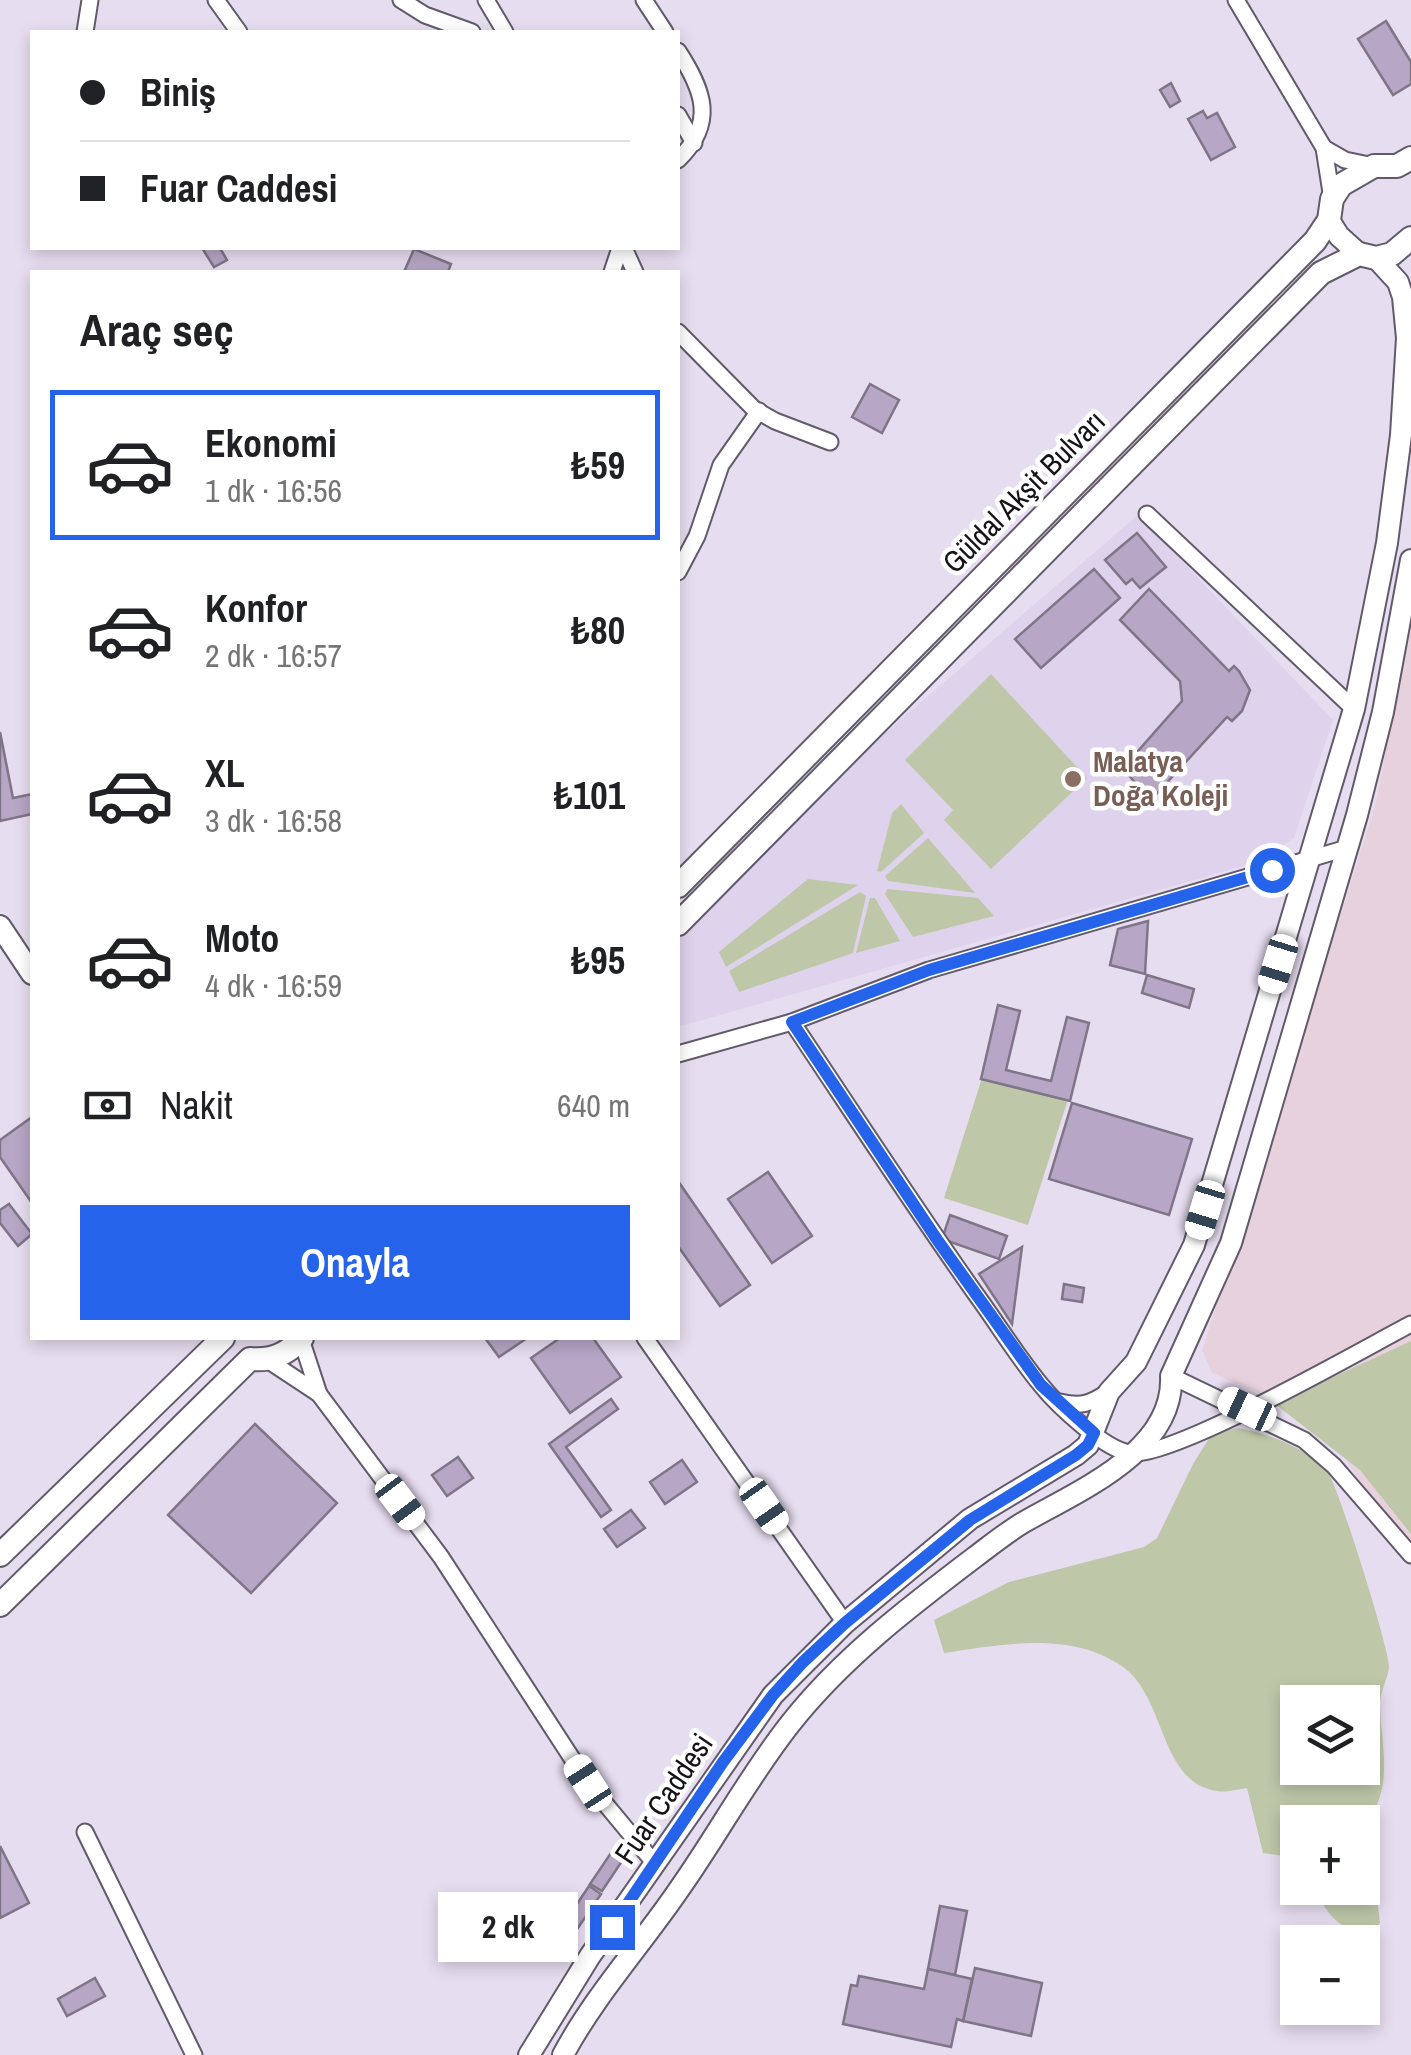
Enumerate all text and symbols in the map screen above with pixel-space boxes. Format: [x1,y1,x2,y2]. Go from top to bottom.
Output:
text: Biniş [140,67,216,118]
text: Fuar Caddesi [140,163,337,214]
text: Araç seç [80,299,234,360]
street label: Güldal Akşit Bulvarı [933,401,1113,581]
text: Ekonomi [205,418,337,469]
icon: car [85,420,175,510]
text: ₺59 [571,440,625,491]
text: 1 dk · 16:56 [205,469,342,512]
text: Konfor [205,583,307,634]
icon: car [85,585,175,675]
text: ₺80 [571,605,625,656]
text: 2 dk · 16:57 [205,634,342,677]
place label: Malatya Doğa Koleji [1093,741,1228,815]
text: XL [205,748,245,799]
icon: car [85,750,175,840]
marker: Malatya Doğa Koleji [1062,768,1084,790]
text: ₺101 [554,770,625,821]
text: 3 dk · 16:58 [205,799,342,842]
route start [1250,848,1295,893]
text: Moto [205,913,279,964]
icon: car [85,915,175,1005]
car [1255,931,1301,997]
text: ₺95 [571,935,625,986]
text: 4 dk · 16:59 [205,964,342,1007]
icon: cash [80,1078,135,1133]
text: Nakit [160,1080,233,1131]
text: 640 m [557,1084,630,1127]
car [1182,1177,1228,1243]
button: Onayla [80,1205,630,1320]
car [1213,1383,1281,1435]
car [370,1469,430,1535]
car [735,1473,793,1539]
map controls [1280,1685,1380,2025]
button: layers [1280,1685,1380,1785]
street label: Fuar Caddesi [605,1725,721,1871]
car [559,1750,617,1816]
button: + [1280,1805,1380,1905]
callout: 2 dk [437,1892,577,1962]
text: 2 dk [482,1905,534,1948]
route end [590,1905,635,1950]
button: − [1280,1925,1380,2025]

